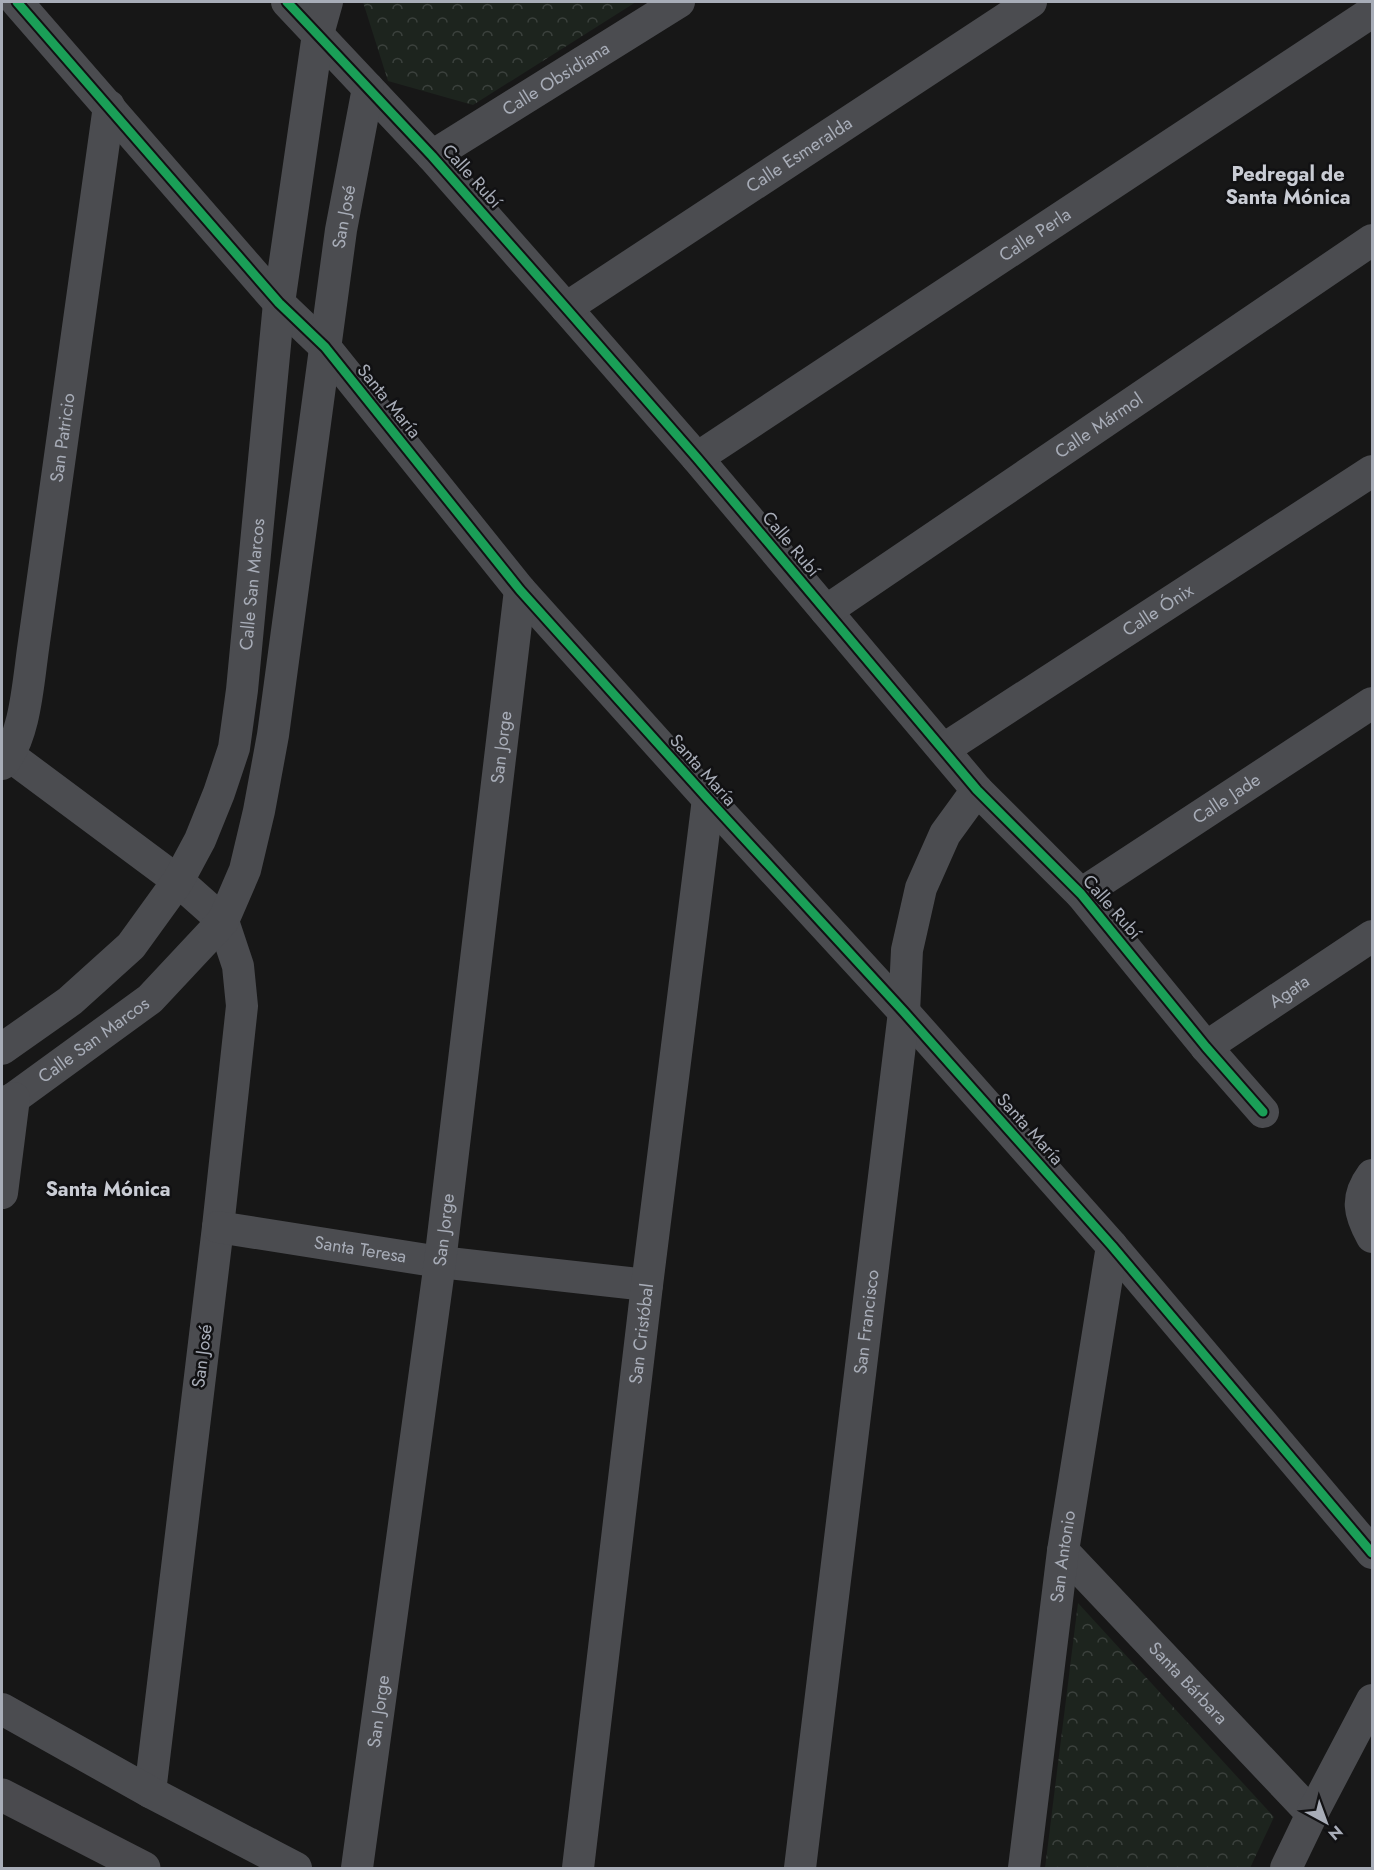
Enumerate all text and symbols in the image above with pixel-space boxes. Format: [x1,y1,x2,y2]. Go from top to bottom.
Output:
street label: Calle Obsidiana [497,35,615,122]
street label: Calle Esmeralda [741,110,857,199]
street label: Calle Rubí [436,138,509,215]
district label: Pedregal de Santa Mónica [1225,160,1351,212]
street label: San José [326,183,362,250]
street label: Calle Perla [994,201,1076,268]
street label: Santa María [351,358,427,444]
street label: Calle Mármol [1050,386,1148,465]
street label: San Patricio [43,391,82,484]
street label: Calle Rubí [756,506,827,583]
street label: Calle San Marcos [233,517,271,651]
street label: Calle Ónix [1117,577,1199,643]
street label: San Jorge [484,710,518,785]
street label: Santa María [664,728,742,812]
street label: Calle Jade [1187,767,1266,830]
street label: Calle Rubí [1076,869,1148,946]
street label: Agata [1264,968,1315,1014]
street label: Calle San Marcos [33,991,155,1089]
street label: Santa María [991,1087,1069,1171]
district label: Santa Mónica [45,1175,171,1204]
street label: San Jorge [427,1192,461,1268]
street label: Santa Teresa [312,1229,408,1270]
street label: San Francisco [847,1268,886,1376]
street label: San Cristóbal [622,1282,660,1385]
street label: San José [185,1323,219,1389]
street label: San Antonio [1044,1508,1082,1604]
street label: Santa Bárbara [1143,1636,1234,1730]
street label: San Jorge [361,1674,396,1749]
north arrow [1296,1792,1356,1852]
text: N [1323,1820,1348,1846]

